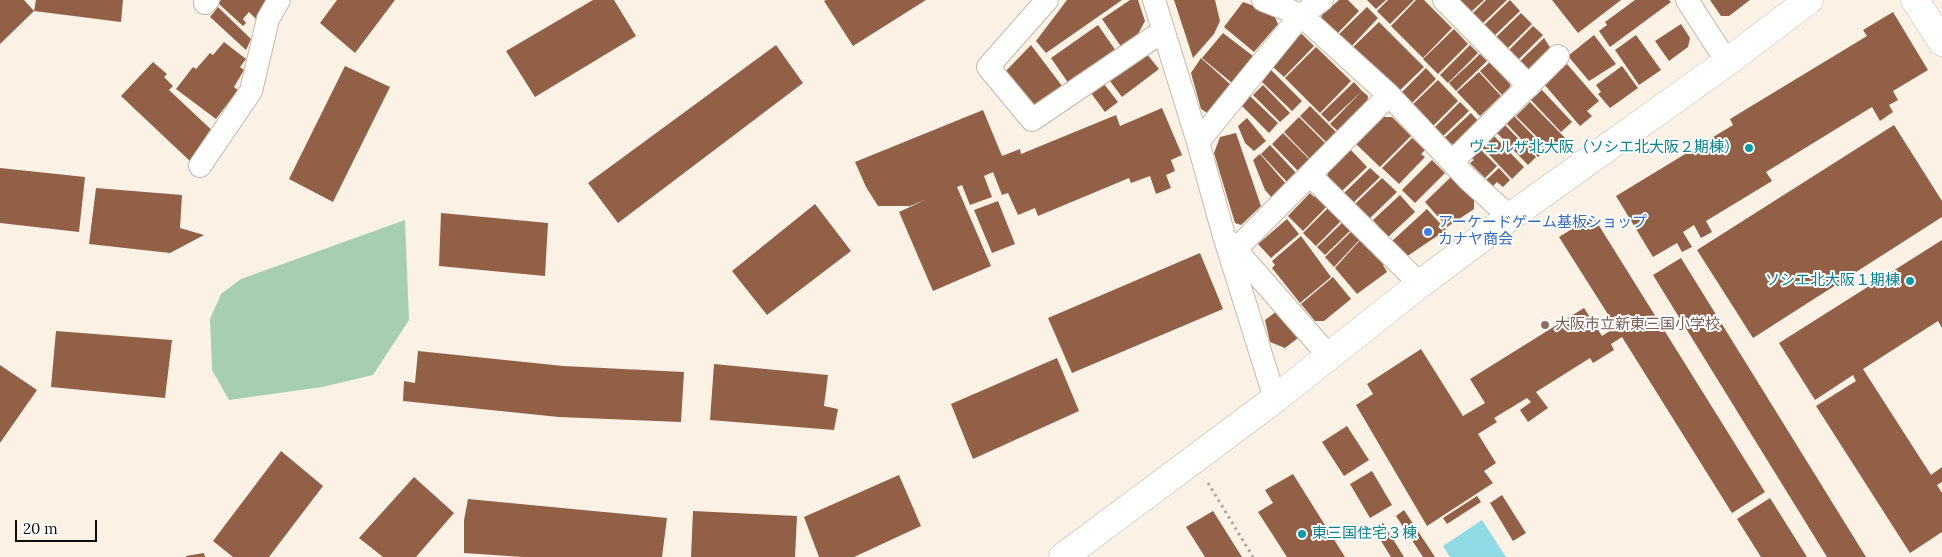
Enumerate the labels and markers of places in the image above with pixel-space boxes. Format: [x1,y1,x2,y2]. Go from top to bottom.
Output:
place label: ヴェルザ北大阪（ソシエ北大阪２期棟） [1469,139,1739,157]
marker: ヴェルザ北大阪（ソシエ北大阪２期棟） [1743,142,1755,154]
place label: アーケードゲーム基板ショップ カナヤ商会 [1438,214,1647,249]
marker: アーケードゲーム基板ショップ カナヤ商会 [1422,226,1434,238]
place label: ソシエ北大阪１期棟 [1765,272,1900,290]
marker: ソシエ北大阪１期棟 [1904,275,1916,287]
place label: 大阪市立新東三国小学校 [1555,316,1720,334]
marker: 大阪市立新東三国小学校 [1539,319,1551,331]
place label: 東三国住宅３棟 [1312,525,1417,543]
marker: 東三国住宅３棟 [1296,528,1308,540]

